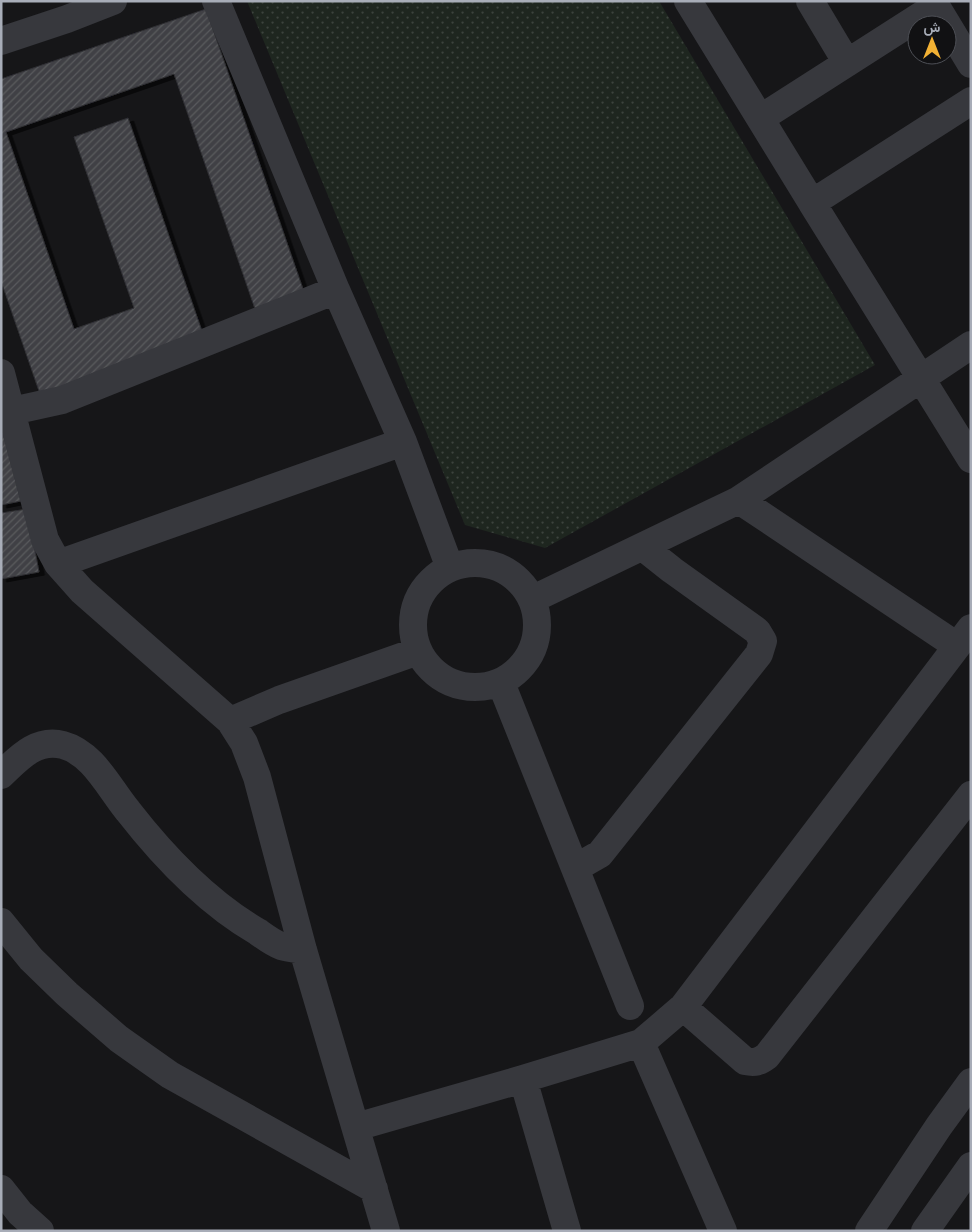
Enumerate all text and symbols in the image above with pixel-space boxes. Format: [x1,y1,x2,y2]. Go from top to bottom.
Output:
north arrow [907,15,957,65]
text: ش [924,18,941,36]

